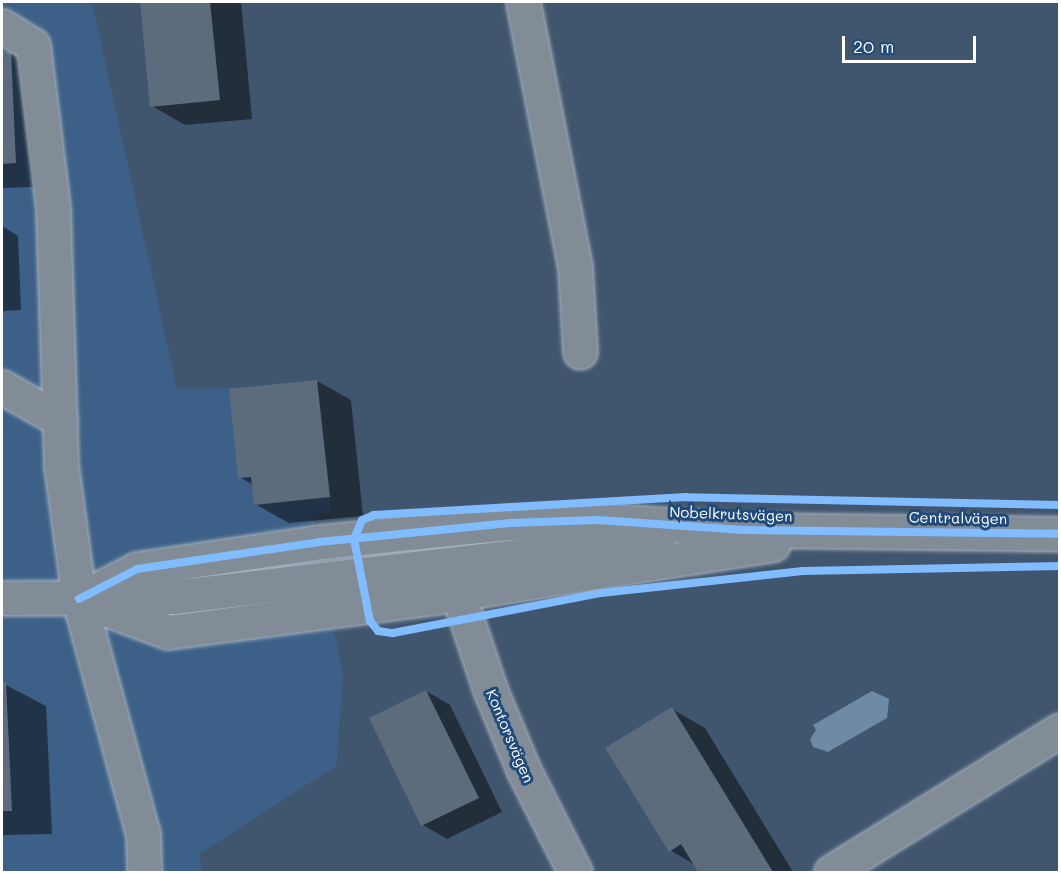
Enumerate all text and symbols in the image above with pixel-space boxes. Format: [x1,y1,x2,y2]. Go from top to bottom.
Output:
scale bar [845,24,978,62]
text: 20 m [853,34,894,58]
street label: Nobelkrutsvägen [669,503,793,525]
street label: Centralvägen [909,508,1007,528]
street label: Kontorsvägen [482,687,538,785]

